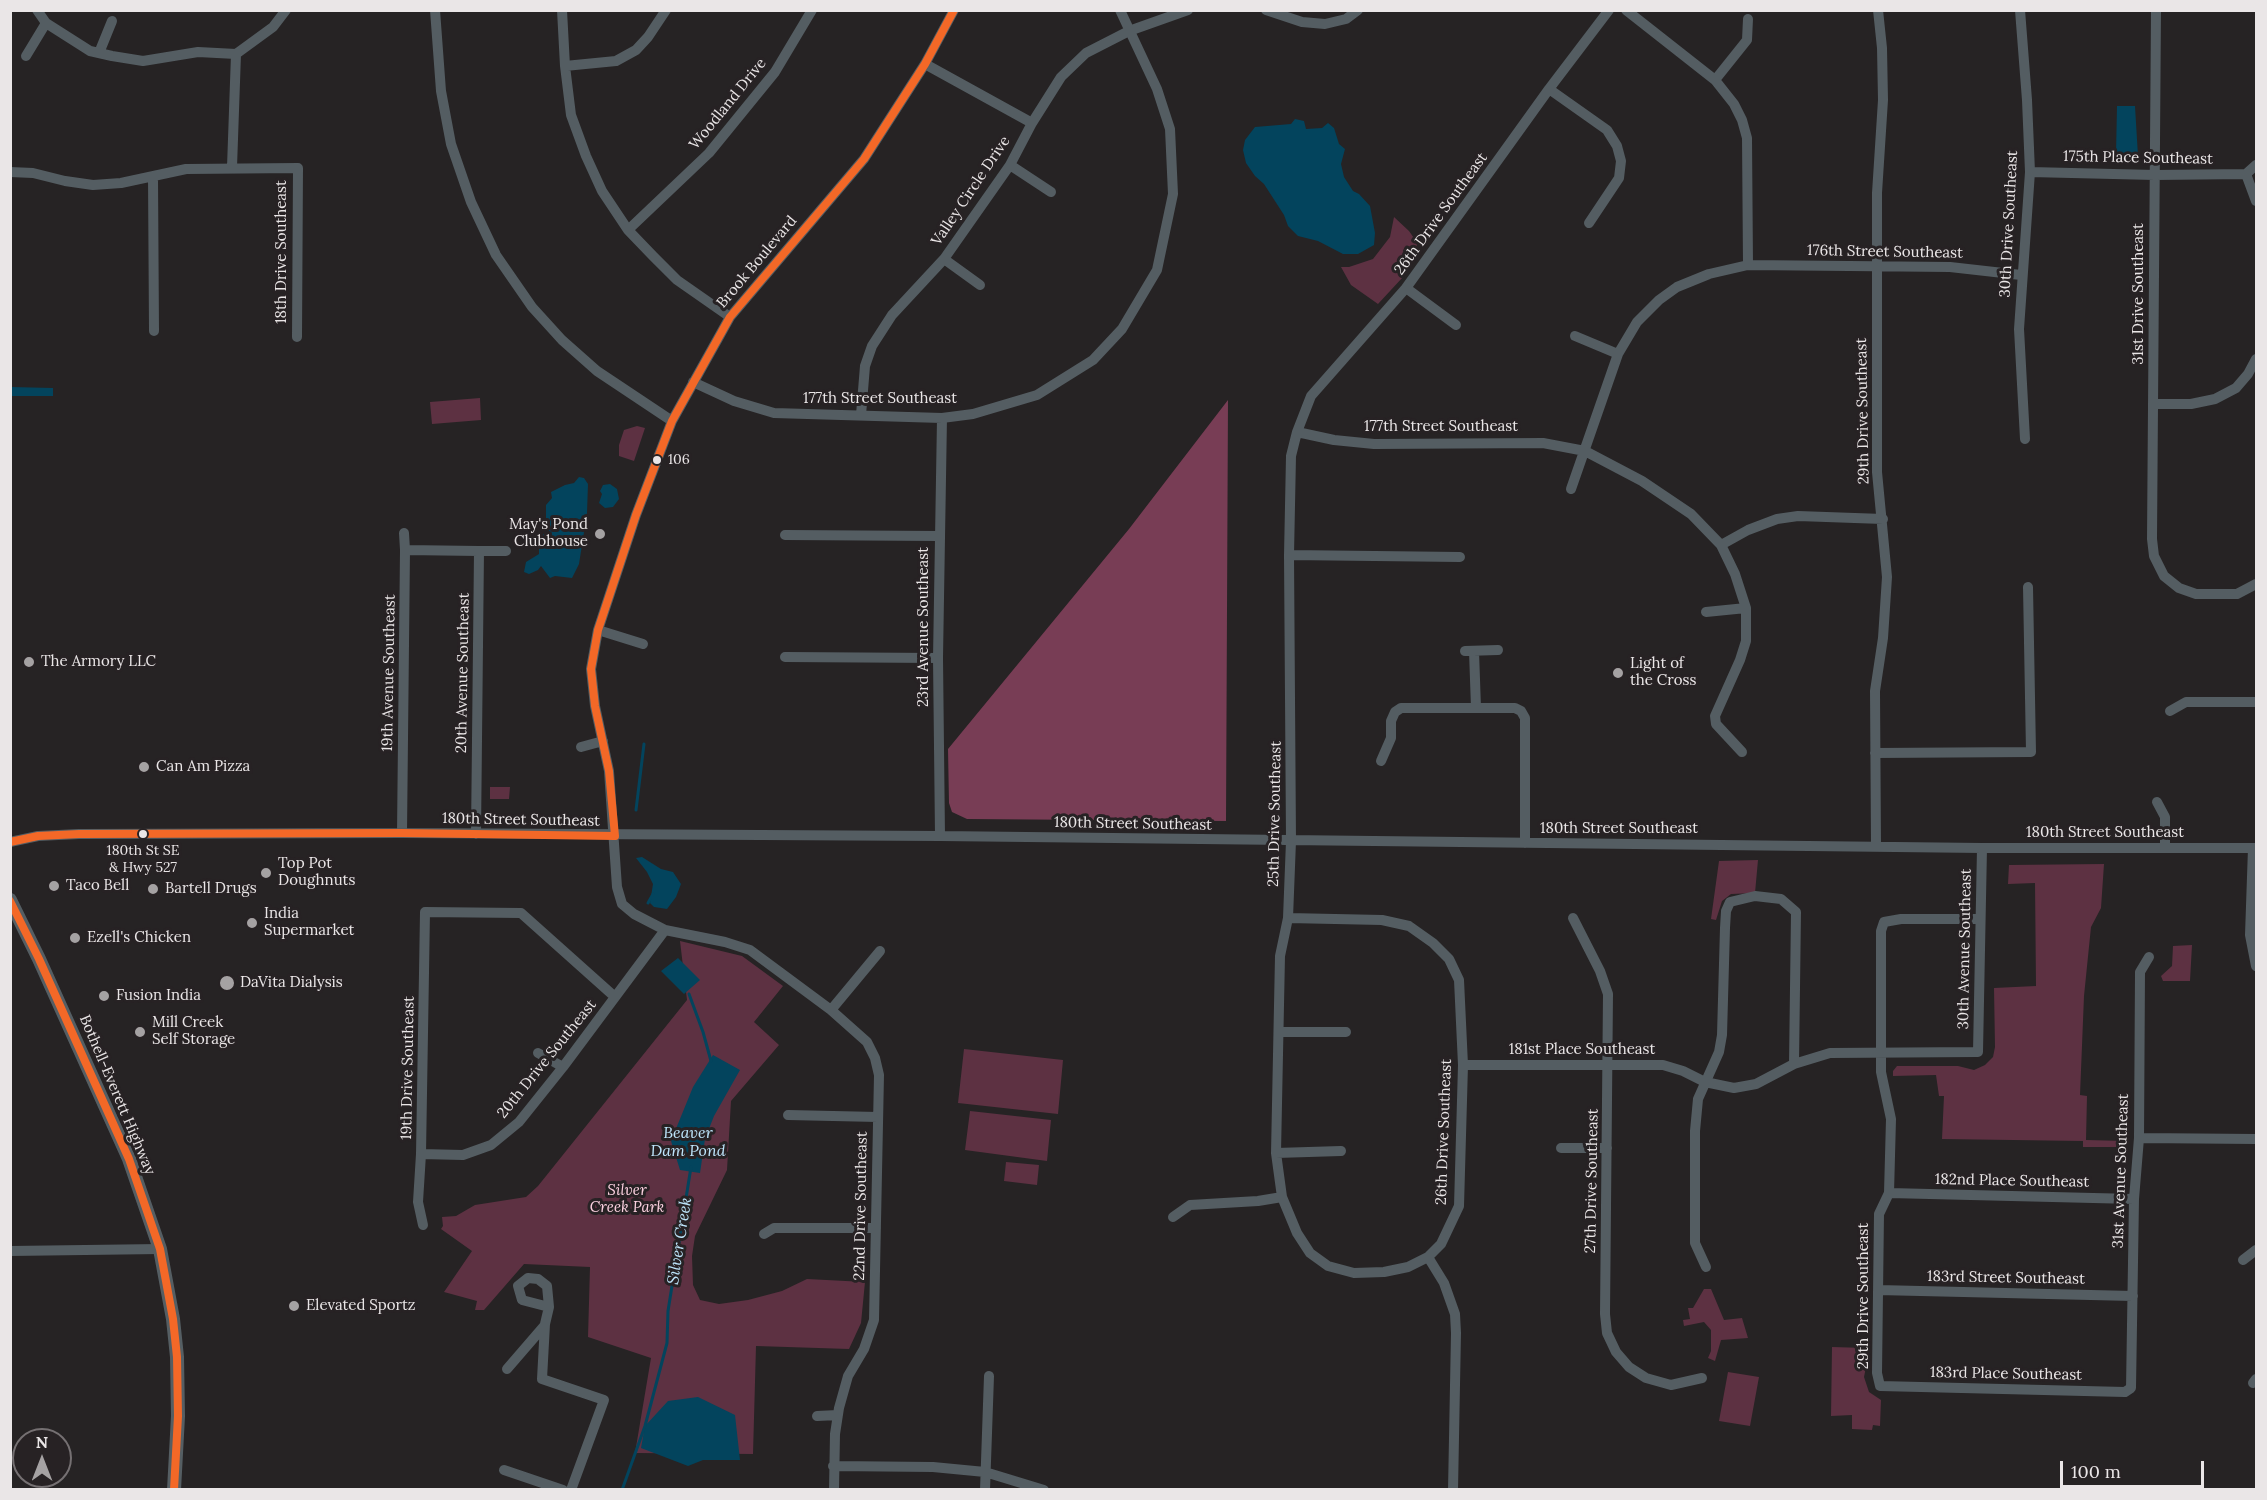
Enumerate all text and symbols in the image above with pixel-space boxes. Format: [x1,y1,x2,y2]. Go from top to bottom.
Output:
street label: Woodland Drive [686,55,770,153]
street label: Valley Circle Drive [928,133,1014,249]
street label: 175th Place Southeast [2063,148,2213,168]
street label: 26th Drive Southeast [1391,149,1491,279]
street label: 30th Drive Southeast [1996,150,2022,298]
street label: 18th Drive Southeast [273,180,291,324]
street label: Brook Boulevard [713,212,801,312]
street label: 31st Drive Southeast [2130,223,2148,365]
street label: 176th Street Southeast [1807,242,1963,262]
street label: 29th Drive Southeast [1853,338,1873,484]
street label: 177th Street Southeast [803,390,957,408]
street label: 177th Street Southeast [1364,418,1518,436]
place label: 106 [668,452,690,468]
marker: 106 [651,454,663,466]
place label: May's Pond Clubhouse [509,516,588,551]
marker: May's Pond Clubhouse [593,527,607,541]
street label: 23rd Avenue Southeast [915,547,933,707]
street label: 20th Avenue Southeast [453,593,473,753]
street label: 19th Avenue Southeast [379,594,399,752]
place label: The Armory LLC [41,653,156,671]
marker: The Armory LLC [22,655,36,669]
place label: Light of the Cross [1630,655,1696,690]
marker: Light of the Cross [1611,666,1625,680]
street label: 25th Drive Southeast [1265,741,1285,887]
place label: Can Am Pizza [156,758,250,776]
marker: Can Am Pizza [137,760,151,774]
street label: 180th Street Southeast [442,810,600,830]
street label: 180th Street Southeast [1054,814,1212,834]
street label: 180th Street Southeast [1540,820,1698,838]
street label: 180th Street Southeast [2026,824,2184,842]
marker: 180th St SE & Hwy 527 [137,828,149,840]
place label: 180th St SE & Hwy 527 [107,843,179,876]
place label: Top Pot Doughnuts [278,855,355,890]
marker: Top Pot Doughnuts [259,866,273,880]
street label: 30th Avenue Southeast [1955,868,1975,1030]
place label: Taco Bell [66,877,129,895]
marker: Taco Bell [47,879,61,893]
place label: Bartell Drugs [165,880,257,898]
marker: Bartell Drugs [146,882,160,896]
place label: India Supermarket [264,905,354,940]
marker: India Supermarket [245,916,259,930]
place label: Ezell's Chicken [87,929,191,947]
marker: Ezell's Chicken [68,931,82,945]
marker: DaVita Dialysis [218,974,236,992]
place label: DaVita Dialysis [240,974,343,992]
place label: Fusion India [116,987,201,1005]
marker: Fusion India [97,989,111,1003]
street label: 19th Drive Southeast [398,996,418,1140]
street label: 20th Drive Southeast [494,996,600,1122]
street label: Bothell-Everett Highway [75,1012,159,1178]
place label: Mill Creek Self Storage [152,1014,235,1049]
marker: Mill Creek Self Storage [133,1025,147,1039]
street label: 181st Place Southeast [1509,1041,1655,1059]
street label: 26th Drive Southeast [1432,1058,1456,1206]
street label: 31st Avenue Southeast [2109,1093,2133,1249]
street label: 27th Drive Southeast [1582,1108,1602,1254]
water label: Beaver Dam Pond [650,1123,726,1161]
street label: 22nd Drive Southeast [851,1131,871,1281]
street label: 182nd Place Southeast [1935,1171,2089,1191]
park label: Silver Creek Park [590,1182,664,1217]
water label: Silver Creek [664,1196,696,1286]
street label: 29th Drive Southeast [1855,1223,1873,1369]
street label: 183rd Street Southeast [1927,1268,2085,1288]
place label: Elevated Sportz [306,1297,416,1315]
marker: Elevated Sportz [287,1299,301,1313]
street label: 183rd Place Southeast [1930,1364,2082,1384]
north arrow [12,1428,72,1488]
text: N [36,1432,48,1452]
scale bar [2063,1449,2207,1487]
text: 100 m [2071,1460,2121,1483]

